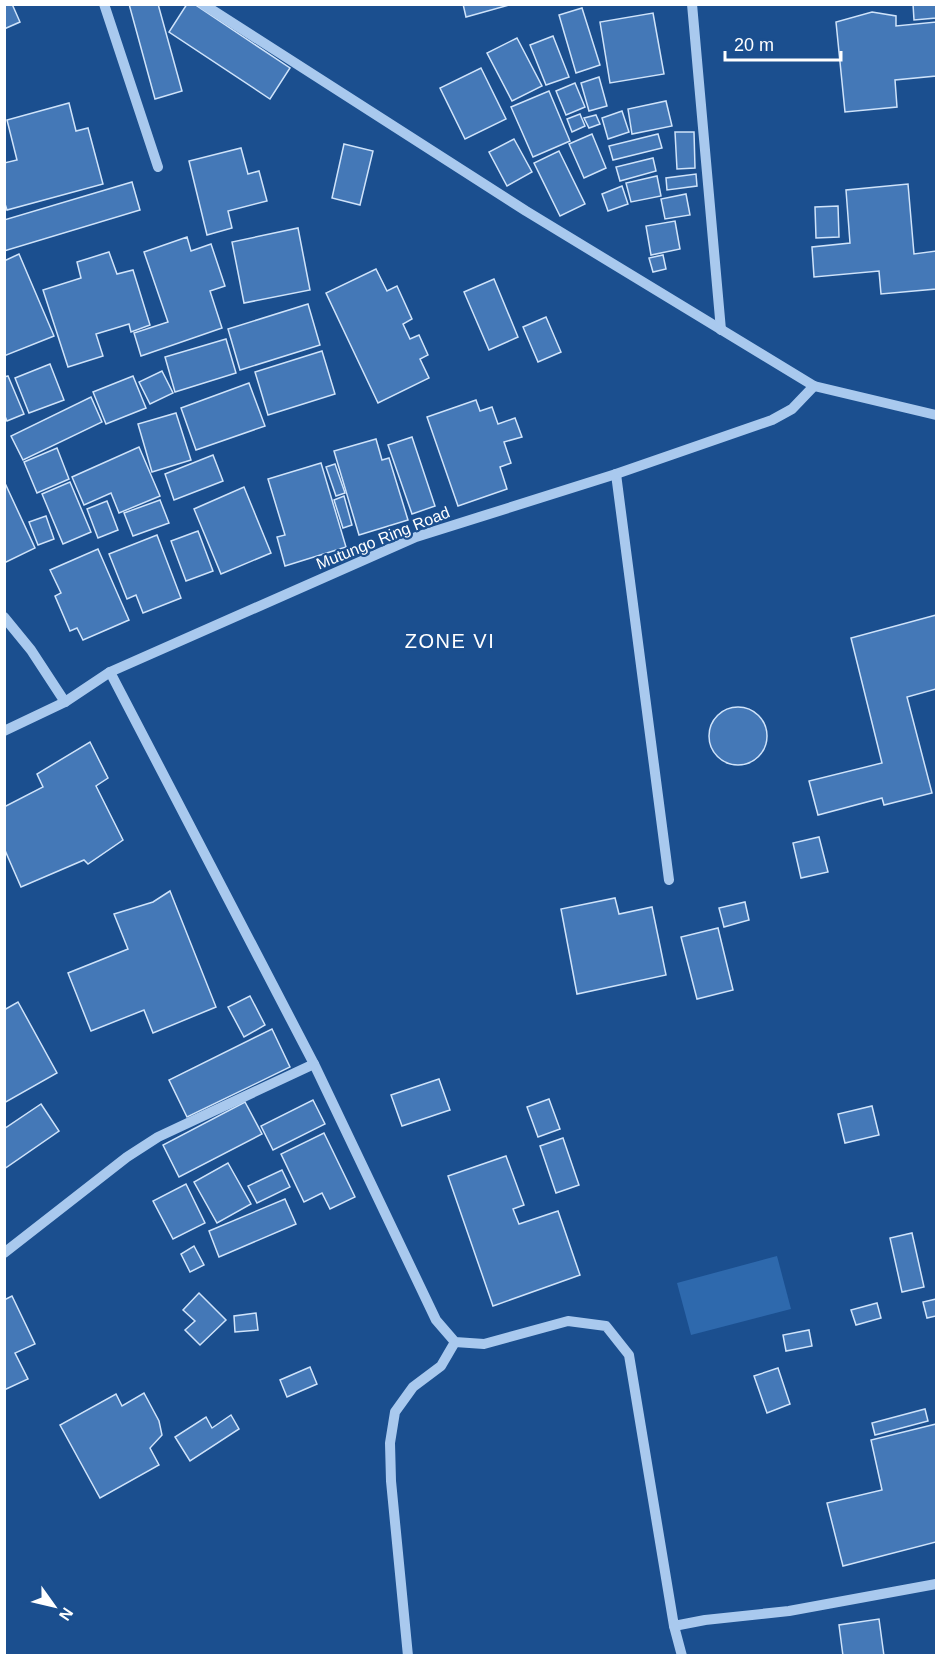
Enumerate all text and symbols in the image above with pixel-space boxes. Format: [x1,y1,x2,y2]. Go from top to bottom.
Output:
scale bar [725,24,840,62]
text: 20 m [734,35,774,55]
street label: Mutungo Ring Road [314,503,452,573]
district label: ZONE VI [405,630,495,652]
north arrow [24,1576,84,1636]
text: N [56,1605,76,1624]

